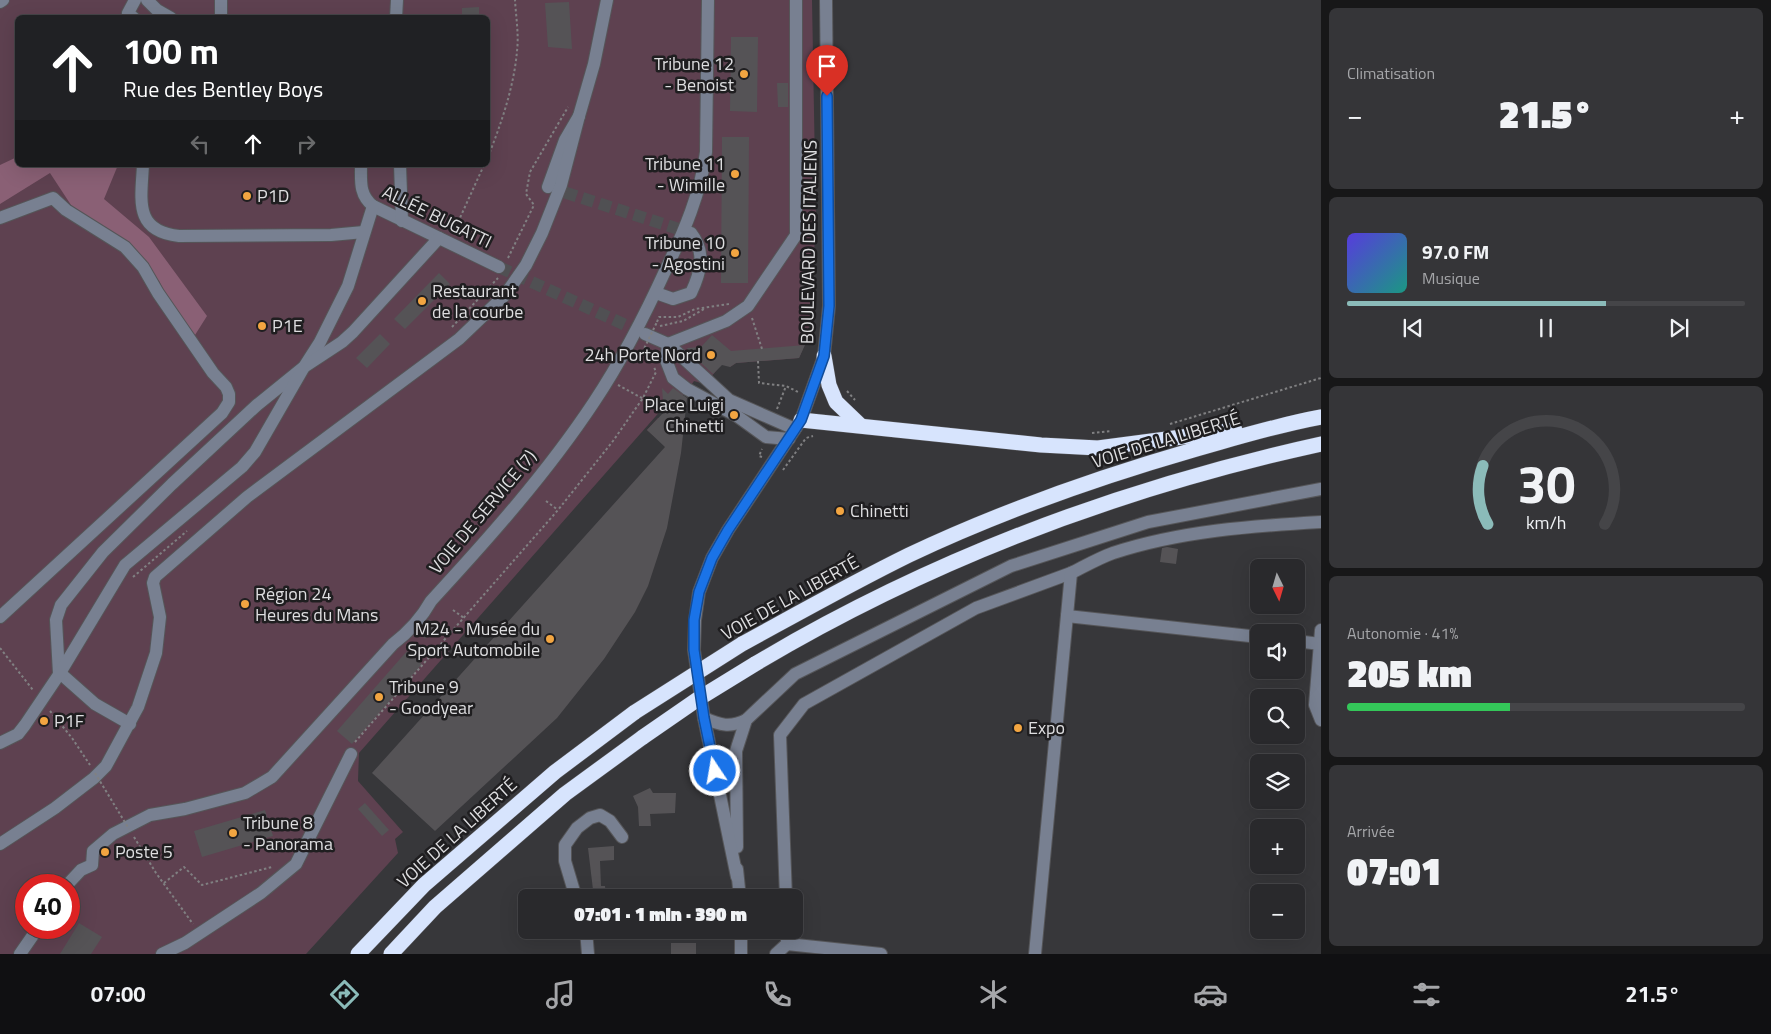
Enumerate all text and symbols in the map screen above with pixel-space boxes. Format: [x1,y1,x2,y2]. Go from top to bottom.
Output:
text: 100 m [123,24,219,78]
icon: ahead [40,35,105,100]
pin [806,45,848,96]
place label: Tribune 12 - Benoist [654,50,735,98]
icon: arrive [813,52,841,80]
text: Climatisation [1347,61,1435,85]
marker: Tribune 12 - Benoist [738,68,750,80]
text: Rue des Bentley Boys [123,72,323,106]
text: 21.5° [1499,85,1593,143]
text: − [1347,93,1363,136]
text: + [1729,93,1745,136]
icon: left [186,130,214,158]
icon: ahead [239,130,267,158]
icon: right [292,130,320,158]
street label: BOULEVARD DES ITALIENS [793,140,824,344]
place label: Tribune 11 - Wimille [645,150,725,198]
marker: Tribune 11 - Wimille [729,168,741,180]
street label: ALLÉE BUGATTI [378,178,497,255]
place label: P1D [257,182,289,209]
marker: P1D [241,190,253,202]
place label: Tribune 10 - Agostini [645,229,725,277]
text: 97.0 FM [1422,237,1489,266]
marker: Tribune 10 - Agostini [729,247,741,259]
text: Musique [1422,266,1480,290]
place label: Restaurant de la courbe [432,277,523,325]
marker: Restaurant de la courbe [416,295,428,307]
place label: P1E [272,312,303,339]
icon: previous [1399,314,1427,342]
icon: pause [1532,314,1560,342]
icon: next [1665,314,1693,342]
marker: P1E [256,320,268,332]
place label: 24h Porte Nord [584,341,701,368]
marker: 24h Porte Nord [705,349,717,361]
place label: Place Luigi Chinetti [644,391,724,439]
street label: VOIE DE LA LIBERTÉ [1088,404,1243,475]
marker: Place Luigi Chinetti [728,409,740,421]
street label: VOIE DE SERVICE (7) [423,444,543,580]
text: 30 [1517,444,1575,523]
place label: Chinetti [850,497,909,524]
marker: Chinetti [834,505,846,517]
text: km/h [1526,509,1566,536]
street label: VOIE DE LA LIBERTÉ [716,548,864,647]
north arrow [1250,559,1305,614]
map controls [1250,559,1305,939]
place label: Région 24 Heures du Mans [255,580,378,628]
marker: Région 24 Heures du Mans [239,598,251,610]
place label: M24 - Musée du Sport Automobile [407,615,540,663]
text: Autonomie · 41% [1347,621,1459,645]
button: sound [1250,624,1305,679]
marker: M24 - Musée du Sport Automobile [544,633,556,645]
text: 205 km [1347,644,1472,702]
place label: Tribune 9 - Goodyear [389,673,473,721]
button: search [1250,689,1305,744]
marker: Tribune 9 - Goodyear [373,691,385,703]
place label: P1F [54,707,84,734]
place label: Expo [1028,714,1065,741]
marker: P1F [38,715,50,727]
marker: Expo [1012,722,1024,734]
position arrow [688,744,740,796]
button: layers [1250,754,1305,809]
street label: VOIE DE LA LIBERTÉ [391,771,523,894]
place label: Tribune 8 - Panorama [243,809,333,857]
button: + [1250,819,1305,874]
text: Arrivée [1347,819,1395,843]
marker: Tribune 8 - Panorama [227,827,239,839]
place label: Poste 5 [115,838,173,865]
text: 07:01 [1347,842,1442,900]
marker: Poste 5 [99,846,111,858]
speed limit sign: 40 [15,874,80,939]
button: − [1250,884,1305,939]
text: 07:01 · 1 min · 390 m [574,899,747,928]
text: 07:00 [91,977,146,1011]
icon: directions [327,977,362,1012]
icon: music [543,977,578,1012]
icon: phone [760,977,795,1012]
icon: climate [976,977,1011,1012]
icon: car [1193,977,1228,1012]
icon: filters [1409,977,1444,1012]
text: 21.5° [1625,977,1680,1011]

